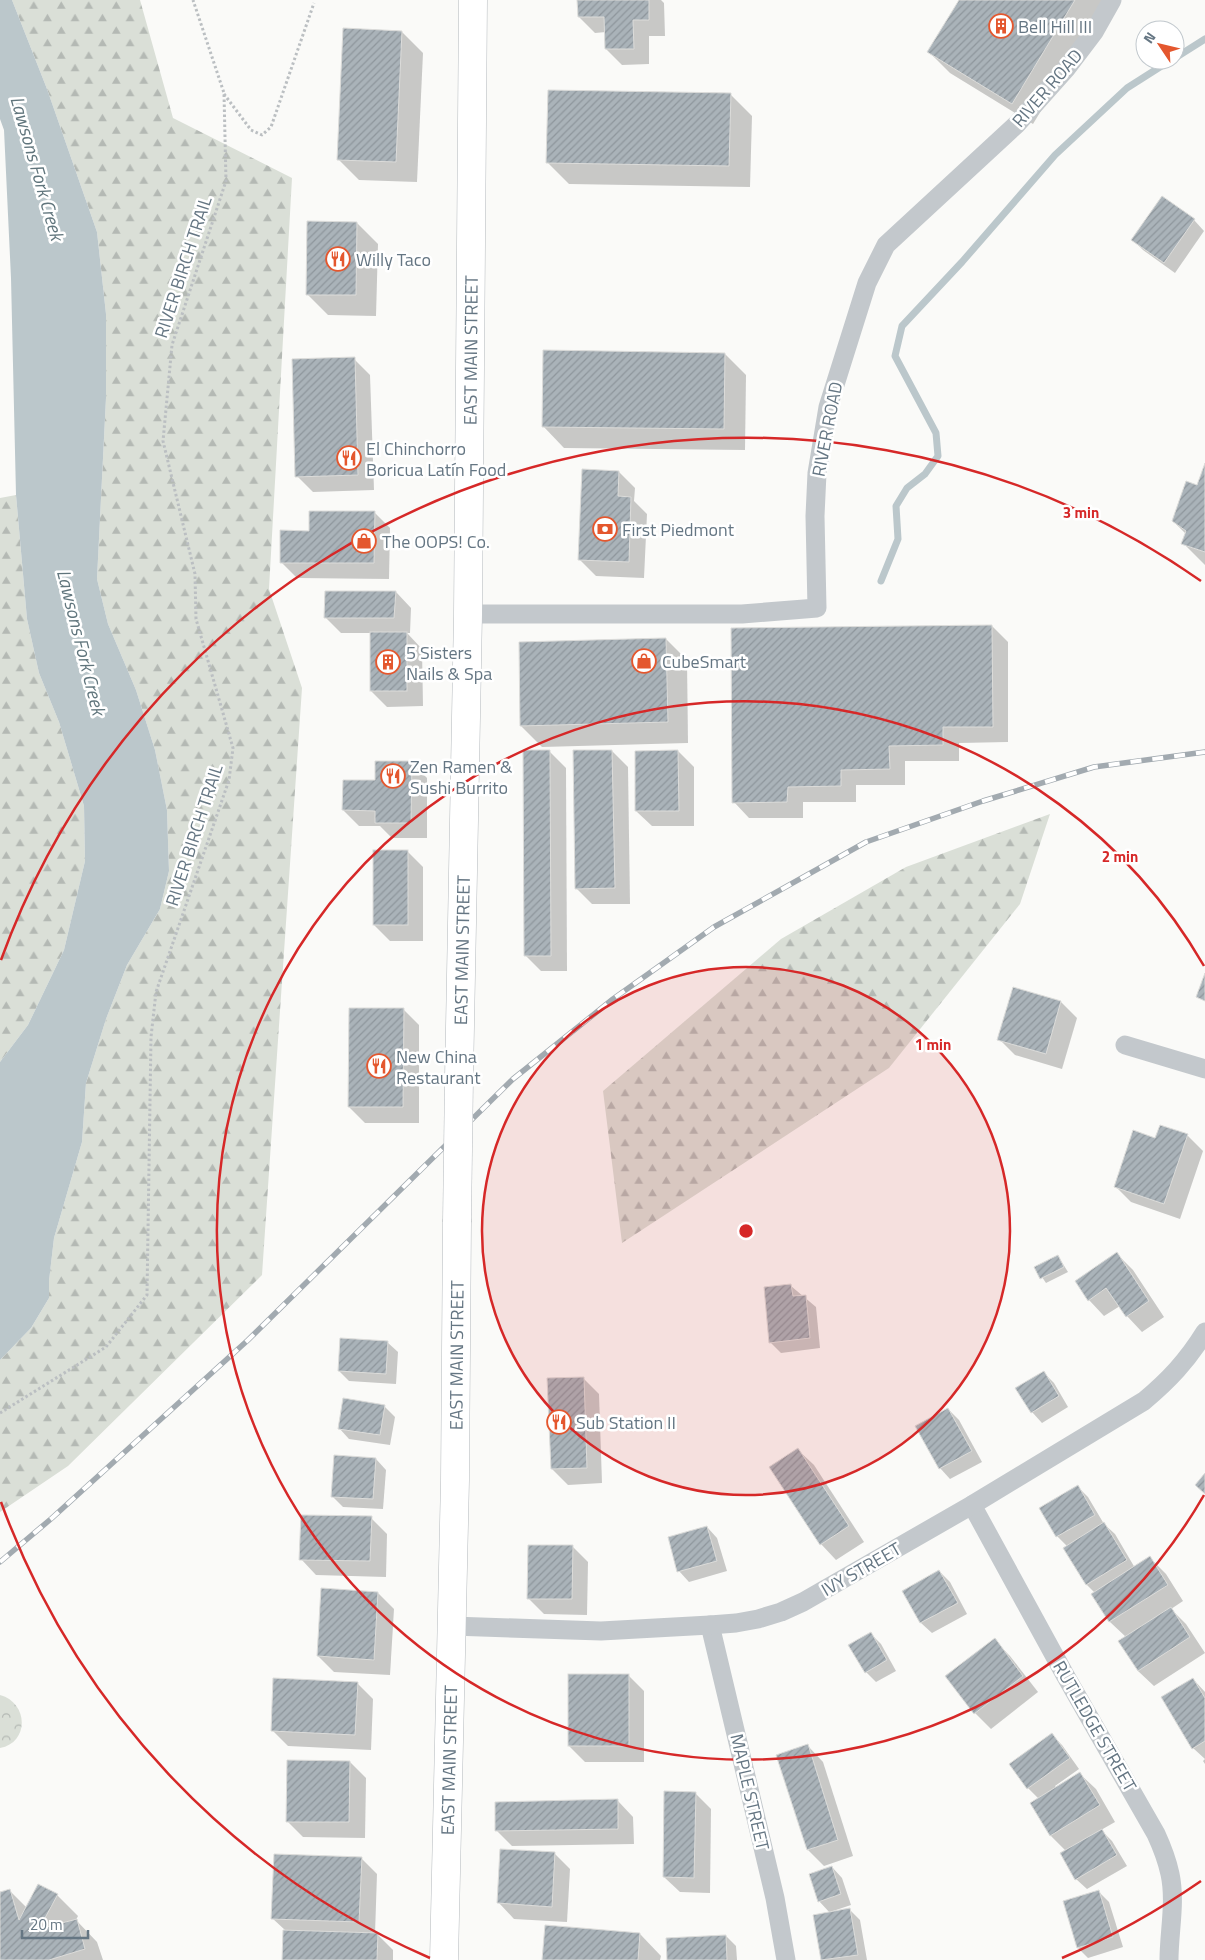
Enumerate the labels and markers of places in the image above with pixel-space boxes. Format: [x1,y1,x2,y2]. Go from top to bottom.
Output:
building icon: Bell Hill III [988,13,1014,39]
place label: Bell Hill III [1018,13,1092,40]
restaurant icon: Willy Taco [325,246,351,272]
place label: Willy Taco [356,246,431,273]
place label: El Chinchorro Boricua Latín Food [366,435,506,483]
restaurant icon: El Chinchorro Boricua Latín Food [336,445,362,471]
bank icon: First Piedmont [592,516,618,542]
place label: First Piedmont [622,516,735,543]
shop icon: The OOPS! Co. [351,528,377,554]
place label: The OOPS! Co. [382,528,490,555]
place label: 5 Sisters Nails & Spa [406,639,492,687]
shop icon: CubeSmart [631,648,657,674]
place label: CubeSmart [662,648,747,675]
building icon: 5 Sisters Nails & Spa [375,649,401,675]
place label: Zen Ramen & Sushi Burrito [410,753,513,801]
restaurant icon: Zen Ramen & Sushi Burrito [380,763,406,789]
place label: New China Restaurant [396,1043,481,1091]
restaurant icon: New China Restaurant [366,1053,392,1079]
centre of rings [737,1222,755,1240]
restaurant icon: Sub Station II [546,1409,572,1435]
place label: Sub Station II [576,1409,676,1436]

